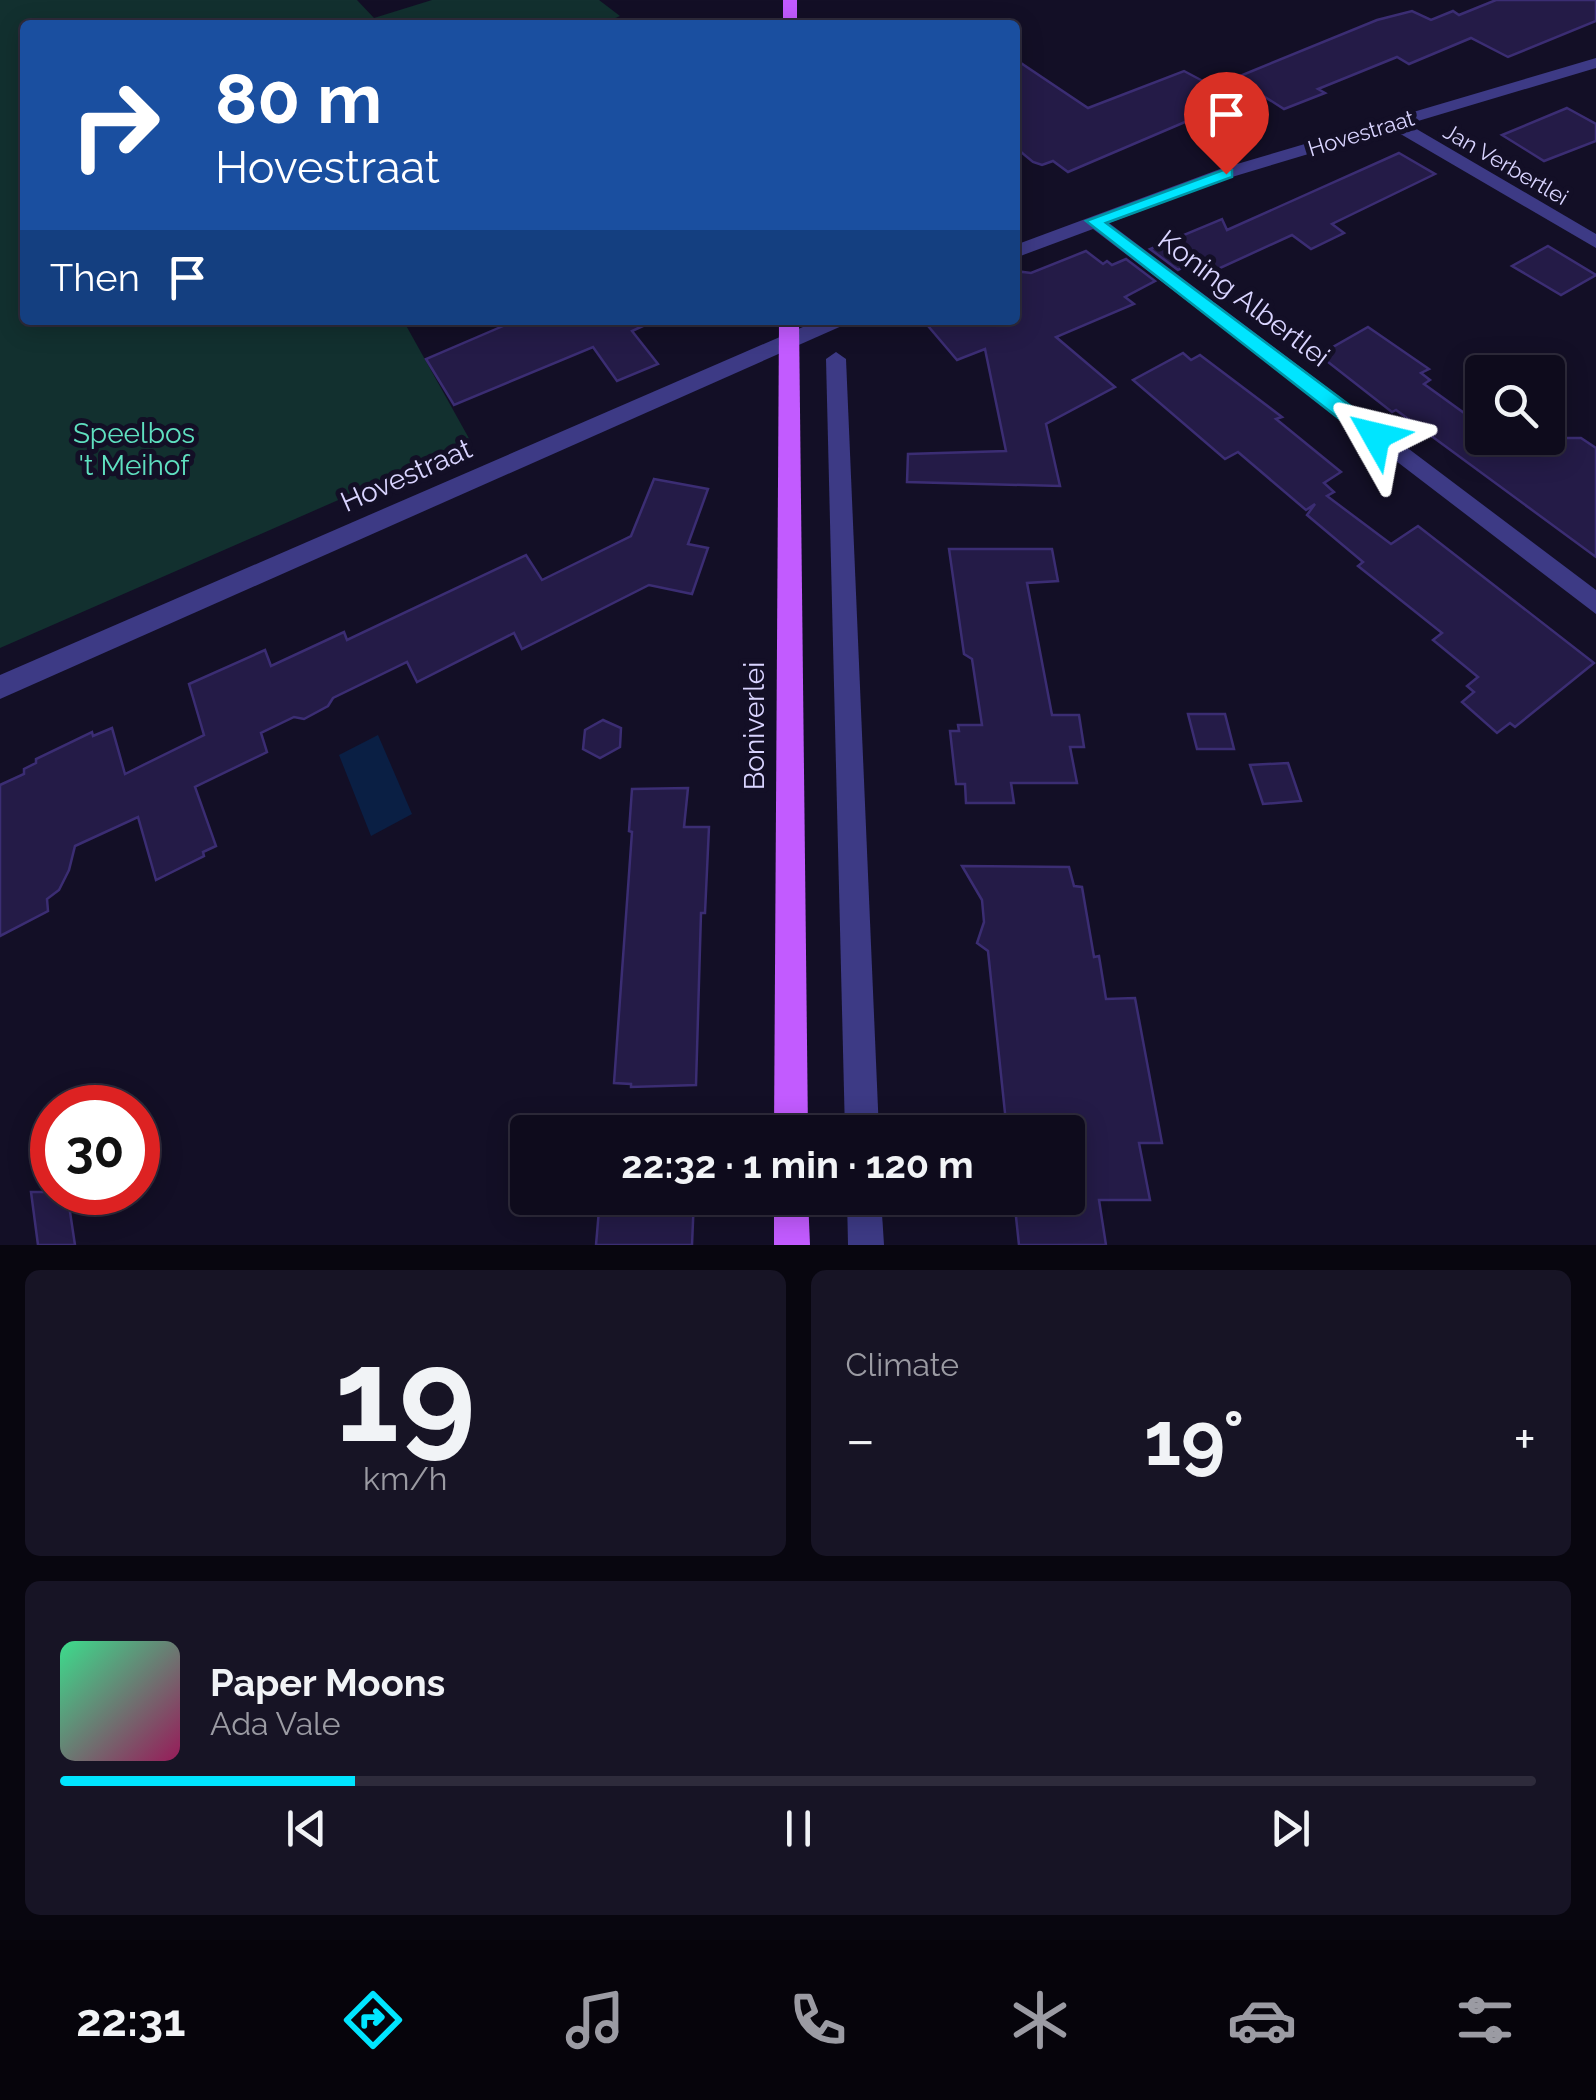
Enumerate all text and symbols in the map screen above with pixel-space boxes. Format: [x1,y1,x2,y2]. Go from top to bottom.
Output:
text: 80 m [215,57,382,139]
icon: right [50,60,180,190]
pin [1184,72,1269,175]
icon: arrive [1199,87,1254,142]
street label: Hovestraat [1305,104,1418,162]
street label: Jan Verbertlei [1439,118,1573,210]
text: Hovestraat [215,141,440,194]
street label: Koning Albertlei [1152,223,1336,373]
icon: arrive [160,250,215,305]
text: Then [50,255,140,300]
map controls [1465,355,1565,455]
button: search [1465,355,1565,455]
position arrow [1324,384,1428,488]
park label: Speelbos 't Meihof [73,417,195,482]
street label: Hovestraat [336,432,477,519]
street label: Boniverlei [738,662,771,790]
speed limit sign: 30 [30,1085,160,1215]
text: 22:32 · 1 min · 120 m [621,1142,974,1187]
text: 19 [335,1319,476,1471]
text: Climate [846,1346,959,1383]
text: 19° [1144,1394,1244,1483]
text: − [846,1407,875,1472]
text: + [1513,1407,1536,1472]
text: km/h [363,1460,447,1497]
text: Paper Moons [210,1660,445,1705]
text: Ada Vale [210,1705,341,1742]
icon: previous [279,1801,334,1856]
icon: pause [771,1801,826,1856]
icon: next [1263,1801,1318,1856]
icon: directions [338,1985,408,2055]
icon: music [560,1985,630,2055]
icon: phone [783,1985,853,2055]
icon: climate [1005,1985,1075,2055]
icon: car [1227,1985,1297,2055]
icon: filters [1450,1985,1520,2055]
text: 22:31 [76,1994,185,2047]

